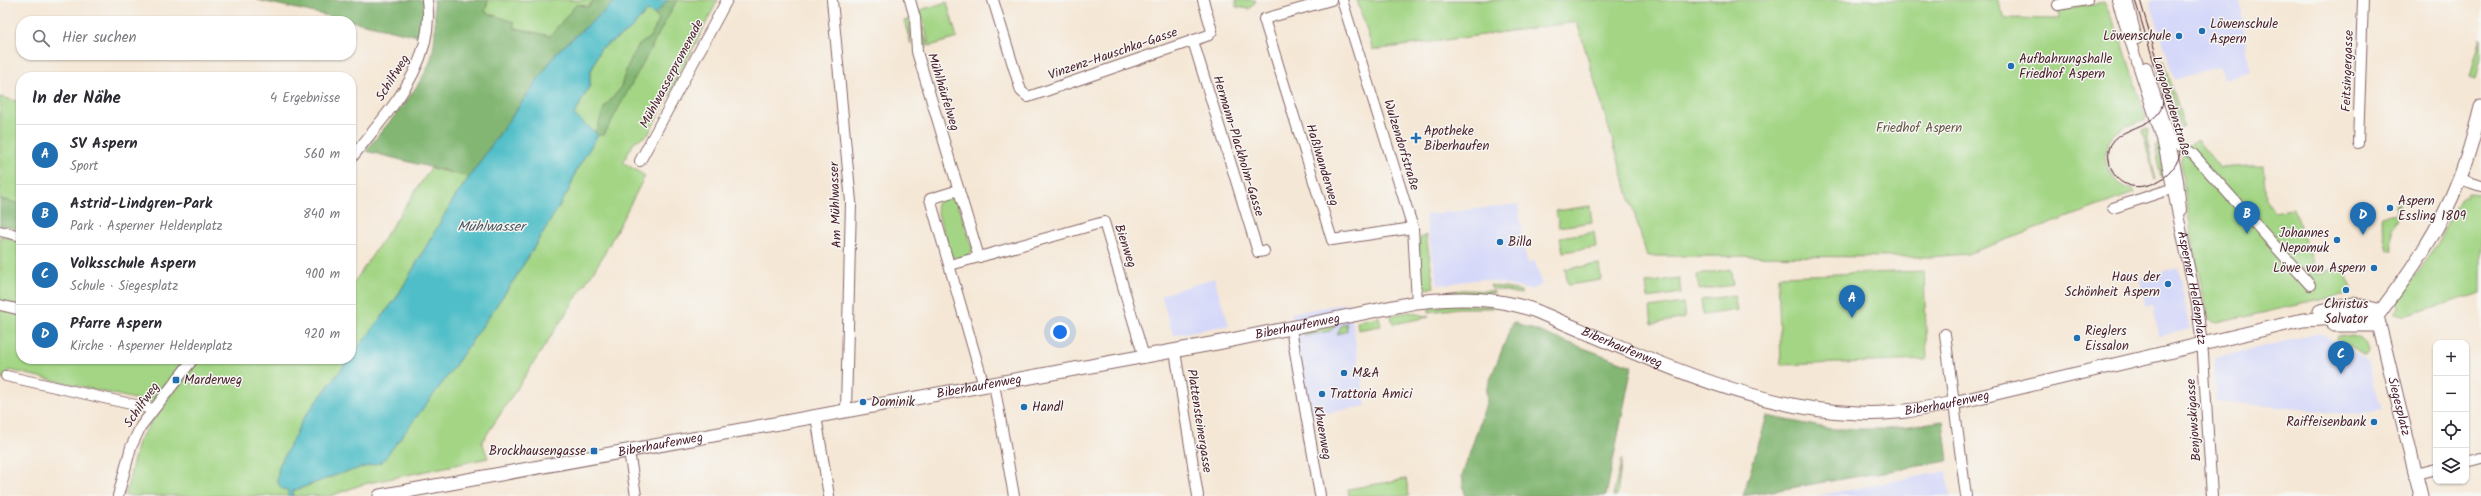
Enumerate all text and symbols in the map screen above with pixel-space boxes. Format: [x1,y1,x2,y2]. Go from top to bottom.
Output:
place label: Löwenschule Aspern [2210,14,2278,50]
search box [16,16,356,60]
street label: Mühlwasserpromenade [634,16,710,132]
street label: Vinzenz-Hauschka-Gasse [1045,22,1181,86]
text: Hier suchen [62,26,136,50]
place label: Löwenschule [2103,26,2171,47]
marker: Löwenschule Aspern [2197,26,2207,36]
icon: search [30,27,52,49]
street label: Feitsingergasse [2336,30,2360,112]
marker: Löwenschule [2174,31,2184,41]
place label: Aufbahrungshalle Friedhof Aspern [2019,49,2113,85]
street label: Mühlhäufelweg [921,50,965,134]
street label: Schilfweg [370,51,416,105]
street label: Langobardenstraße [2146,54,2196,159]
marker: Aufbahrungshalle Friedhof Aspern [2006,61,2016,71]
street label: Hermann-Plackholm-Gasse [1207,73,1270,219]
text: In der Nähe [32,85,121,112]
text: 4 Ergebnisse [270,88,340,109]
street label: Wulzendorfstraße [1377,97,1425,193]
park label: Friedhof Aspern [1876,118,1962,139]
street label: Haßlwanderweg [1300,121,1344,209]
place label: Apotheke Biberhaufen [1424,121,1489,157]
text: SV Aspern [70,132,138,156]
marker: Apotheke Biberhaufen [1411,133,1421,143]
text: A [41,144,49,165]
text: 560 m [304,144,340,165]
text: Sport [70,156,98,177]
street label: Am Mühlwasser [824,161,848,248]
place label: Aspern Essling 1809 [2398,191,2467,227]
text: Astrid-Lindgren-Park [70,192,212,216]
pin: B [2234,201,2260,234]
pin: D [2350,202,2376,235]
marker: Aspern Essling 1809 [2385,203,2395,213]
text: B [41,204,49,225]
text: 840 m [303,204,340,225]
text: Park · Asperner Heldenplatz [70,216,222,237]
water label: Mühlwasser [457,216,528,238]
street label: Bienweg [1108,221,1142,271]
place label: Johannes Nepomuk [2279,223,2330,259]
street label: Asperner Heldenplatz [2171,229,2212,346]
place label: Billa [1508,232,1532,253]
marker: Johannes Nepomuk [2332,235,2342,245]
marker: Billa [1495,237,1505,247]
text: Volksschule Aspern [70,252,196,276]
place label: Löwe von Aspern [2273,258,2366,279]
marker: Löwe von Aspern [2369,263,2379,273]
text: C [41,264,49,285]
text: 900 m [305,264,340,285]
place label: Haus der Schönheit Aspern [2065,267,2161,303]
text: Schule · Siegesplatz [70,276,178,297]
marker: Haus der Schönheit Aspern [2163,279,2173,289]
pin: A [1839,285,1865,318]
marker: Christus Salvator [2341,285,2351,295]
place label: Christus Salvator [2324,294,2369,330]
street label: Biberhaufenweg [1253,308,1342,345]
text: Pfarre Aspern [70,312,162,336]
street label: Biberhaufenweg [1578,321,1666,374]
place label: Rieglers Eissalon [2085,321,2129,357]
your location [1050,322,1070,342]
text: D [41,324,49,345]
text: 920 m [304,324,340,345]
marker: Rieglers Eissalon [2072,333,2082,343]
text: Kirche · Asperner Heldenplatz [70,336,233,357]
map controls [2433,340,2469,484]
button: + [2433,340,2469,376]
pin: C [2328,341,2354,374]
place label: M&A [1352,363,1379,384]
street label: Biberhaufenweg [935,368,1023,405]
street label: Plattensteinergasse [1180,368,1218,475]
marker: M&A [1339,368,1349,378]
place label: Marderweg [184,370,242,391]
marker: Marderweg [171,375,181,385]
street label: Siegesplatz [2382,375,2416,438]
button: − [2433,376,2469,412]
street label: Schilfweg [119,378,165,432]
street label: Benjowskigasse [2181,378,2207,462]
place label: Trattoria Amici [1330,384,1413,405]
street label: Biberhaufenweg [1903,384,1992,422]
marker: Trattoria Amici [1317,389,1327,399]
place label: Dominik [871,392,916,413]
marker: Dominik [858,397,868,407]
place label: Handl [1032,397,1063,418]
marker: Handl [1019,402,1029,412]
street label: Khuenweg [1307,404,1337,462]
place label: Raiffeisenbank [2286,412,2367,433]
button: locate [2433,412,2469,448]
marker: Raiffeisenbank [2369,417,2379,427]
street label: Biberhaufenweg [616,427,705,463]
place label: Brockhausengasse [489,441,586,462]
marker: Brockhausengasse [589,446,599,456]
button: layers [2433,448,2469,484]

